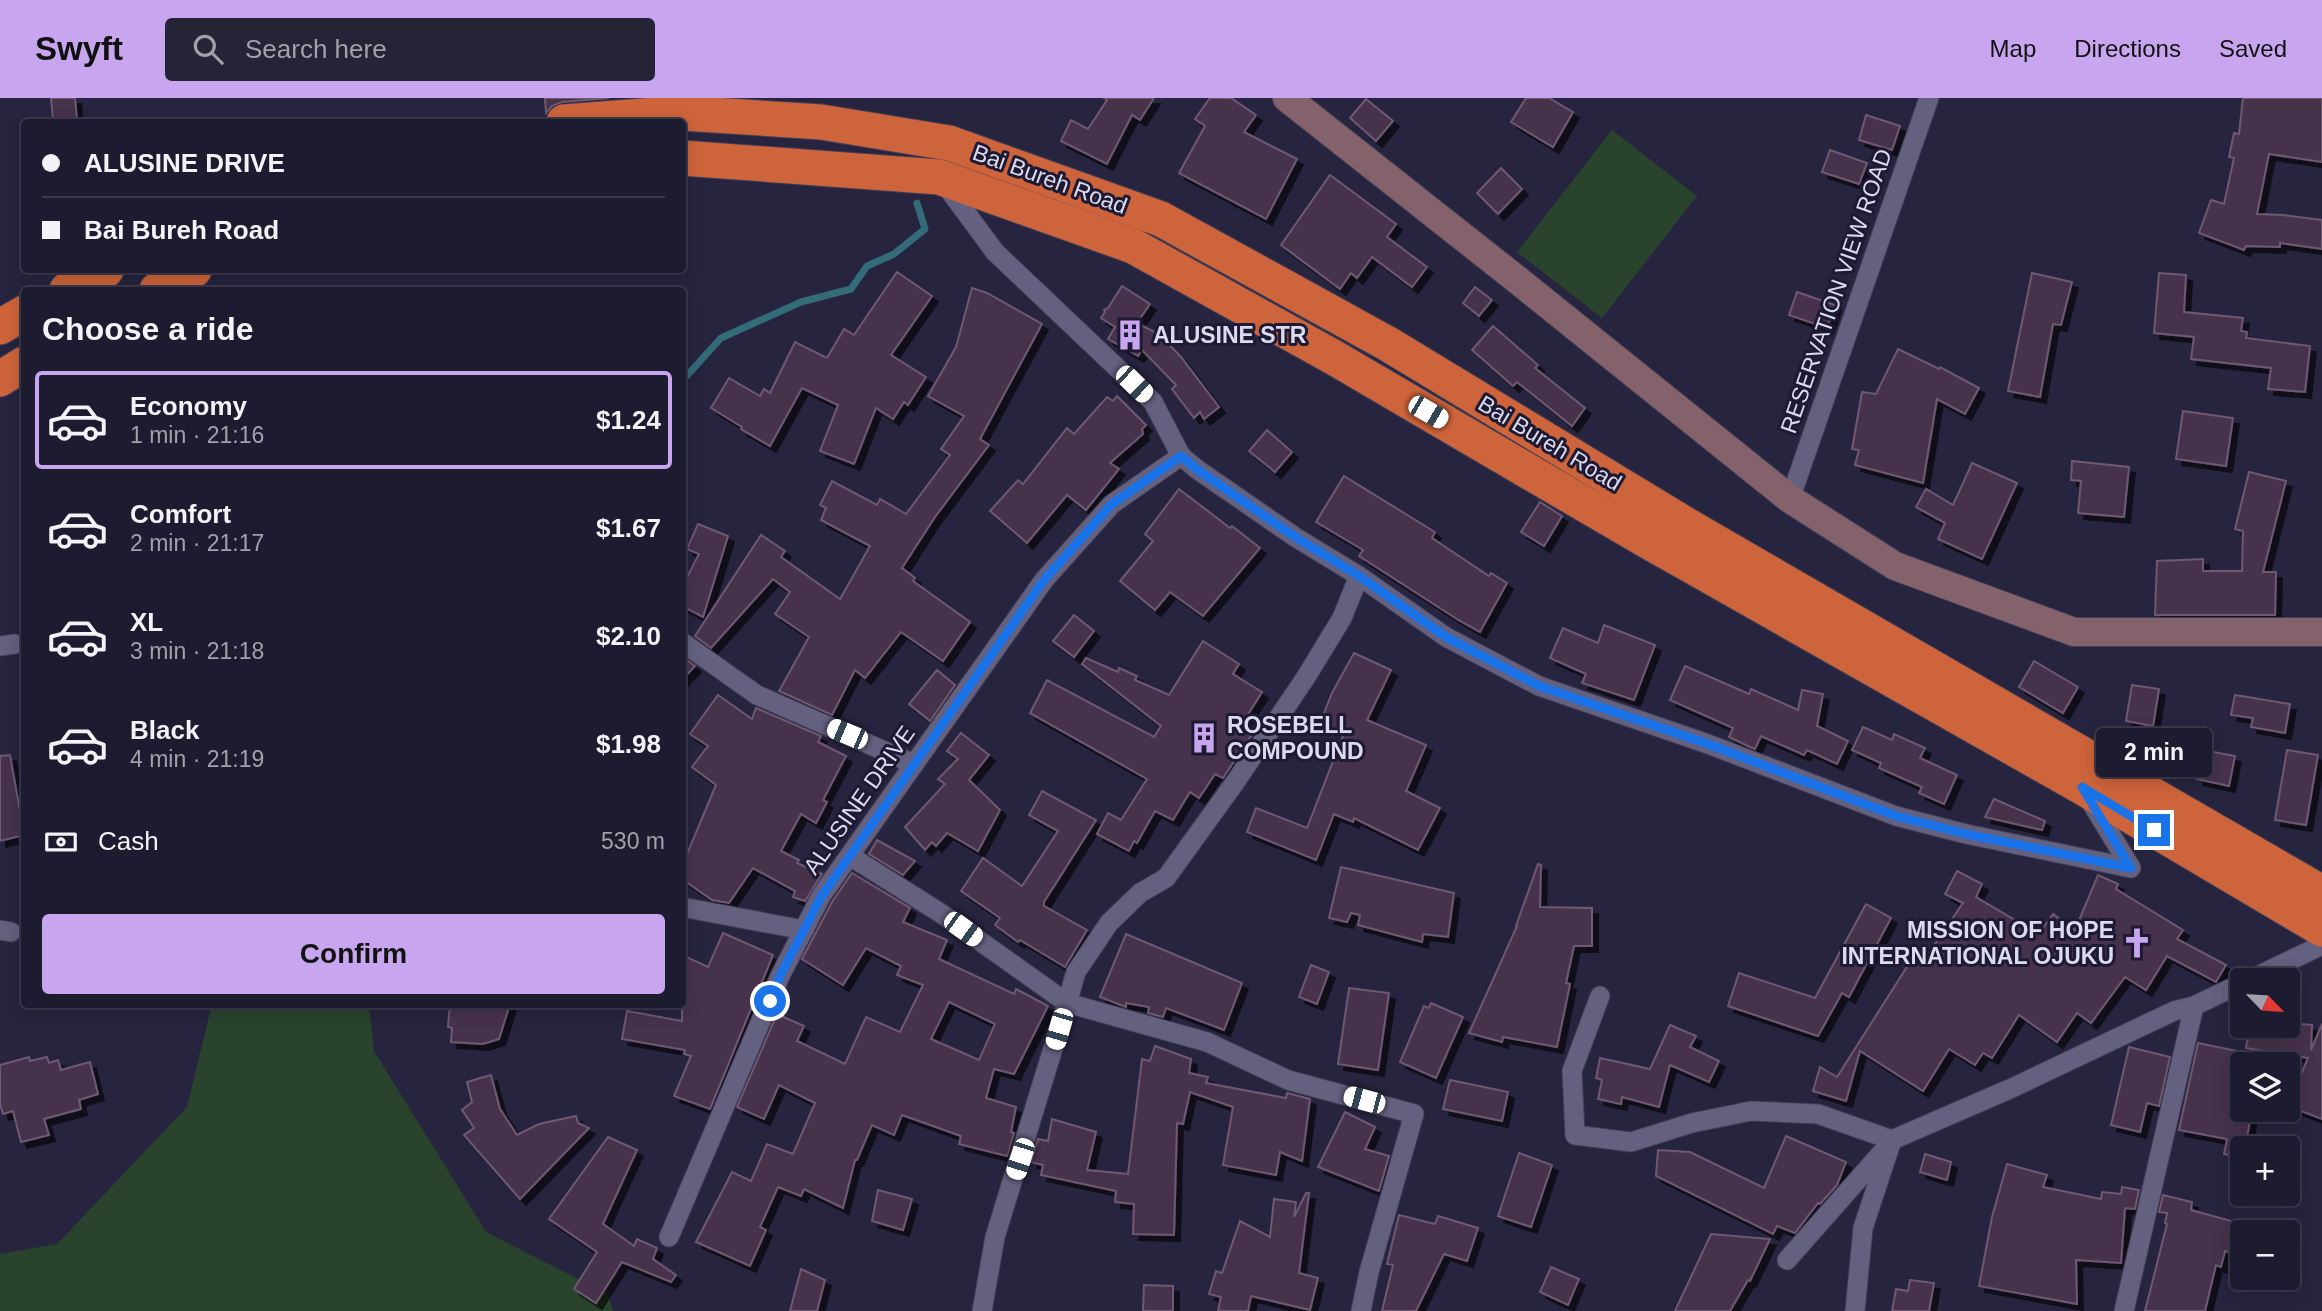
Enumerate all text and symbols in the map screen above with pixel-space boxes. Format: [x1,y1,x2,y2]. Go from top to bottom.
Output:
search box [165,18,655,81]
text: Swyft [35,30,123,67]
icon: search [189,30,227,68]
text: Search here [245,34,387,64]
text: Map [1990,35,2036,62]
text: Directions [2074,35,2181,62]
text: Saved [2219,35,2287,62]
street label: Bai Bureh Road [969,139,1131,219]
street label: RESERVATION VIEW ROAD [1775,145,1897,437]
text: ALUSINE DRIVE [84,148,285,178]
text: Bai Bureh Road [84,215,279,245]
text: Choose a ride [42,311,254,347]
building icon: ALUSINE STR [1113,318,1147,352]
place label: ALUSINE STR [1153,322,1307,348]
car [1112,362,1157,406]
icon: car [46,389,109,452]
street label: Bai Bureh Road [1474,390,1626,496]
text: Economy [130,391,247,421]
car [1405,392,1452,432]
text: $1.24 [596,405,661,435]
text: 1 min · 21:16 [130,422,264,448]
icon: car [46,497,109,560]
text: Comfort [130,499,231,529]
text: $1.67 [596,513,661,543]
text: 2 min · 21:17 [130,530,264,556]
icon: car [46,605,109,668]
text: XL [130,607,163,637]
text: $2.10 [596,621,661,651]
text: 3 min · 21:18 [130,638,264,664]
place label: ROSEBELL COMPOUND [1227,712,1364,764]
icon: car [46,713,109,776]
text: Black [130,715,199,745]
car [824,716,871,752]
street label: ALUSINE DRIVE [798,721,920,879]
building icon: ROSEBELL COMPOUND [1187,721,1221,755]
callout: 2 min [2096,728,2212,778]
text: $1.98 [596,729,661,759]
text: 2 min [2124,739,2184,765]
text: 4 min · 21:19 [130,746,264,772]
route end [2138,814,2170,846]
icon: cash [42,823,80,861]
text: Cash [98,826,159,856]
text: 530 m [601,828,665,854]
car [940,908,987,950]
button: Confirm [42,914,665,994]
place label: MISSION OF HOPE INTERNATIONAL OJUKU [1841,917,2114,969]
church icon: MISSION OF HOPE INTERNATIONAL OJUKU [2120,926,2154,960]
north arrow [2230,968,2300,1038]
map controls [2230,968,2300,1290]
route start [754,985,786,1017]
car [1044,1006,1075,1052]
button: layers [2230,1052,2300,1122]
car [1341,1084,1388,1116]
car [1004,1136,1037,1182]
button: + [2230,1136,2300,1206]
button: − [2230,1220,2300,1290]

